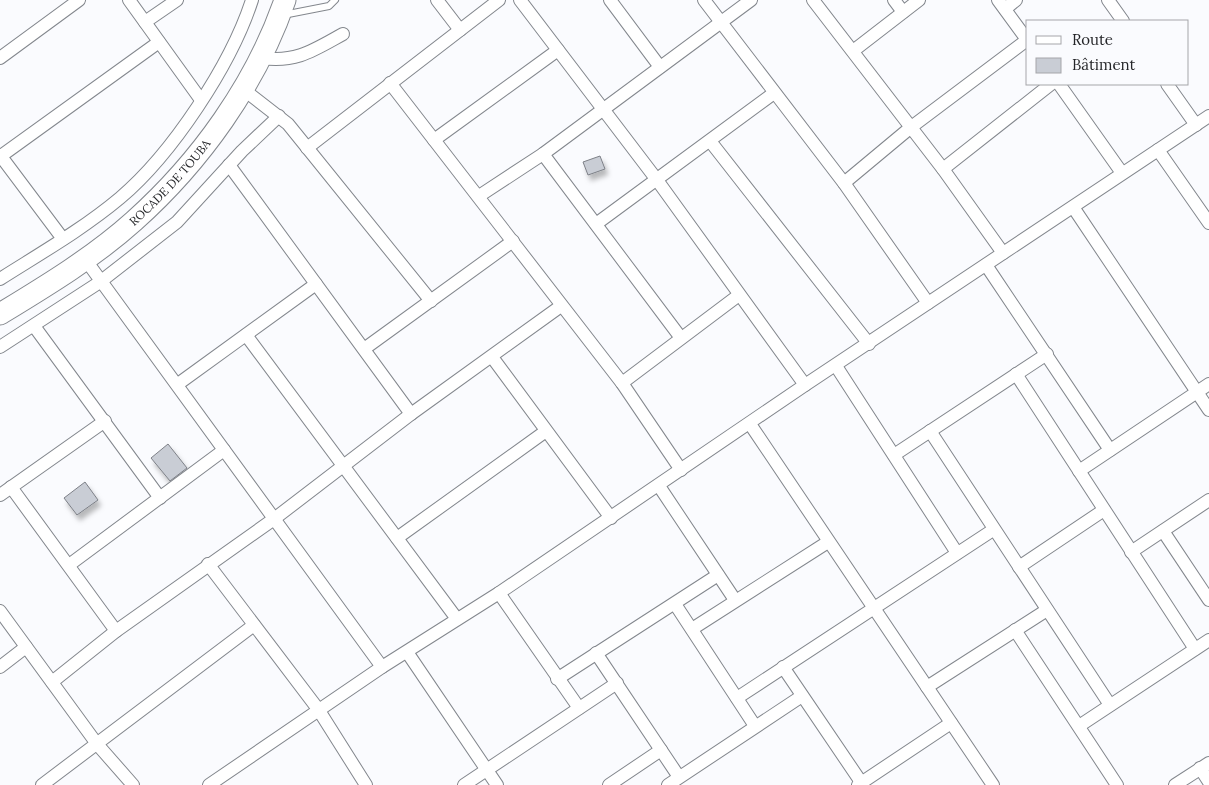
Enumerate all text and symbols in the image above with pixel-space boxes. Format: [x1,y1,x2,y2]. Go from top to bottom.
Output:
legend [1026,20,1189,85]
text: Route [1072,30,1113,49]
text: Bâtiment [1072,55,1135,74]
street label: ROCADE DE TOUBA [126,136,214,229]

